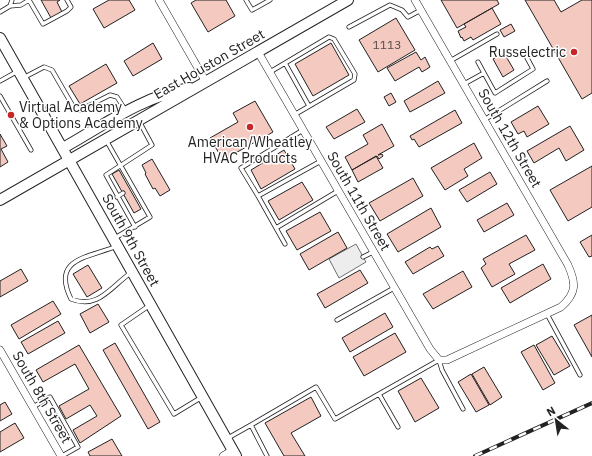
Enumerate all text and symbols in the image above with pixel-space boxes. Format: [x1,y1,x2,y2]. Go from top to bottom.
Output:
street label: East Houston Street [150,25,268,103]
house number: 1113 [373,37,401,52]
place label: Russelectric [489,43,566,61]
marker: Russelectric [569,47,579,57]
street label: South 12th Street [474,85,546,191]
place label: Virtual Academy & Options Academy [19,98,143,132]
marker: Virtual Academy & Options Academy [6,110,16,120]
marker: American/Wheatley HVAC Products [245,122,255,132]
place label: American/Wheatley HVAC Products [188,133,312,167]
street label: South 11th Street [323,148,395,254]
street label: South 9th Street [98,191,164,290]
street label: South 8th Street [8,348,76,446]
north arrow [536,400,576,440]
text: N [544,403,558,419]

